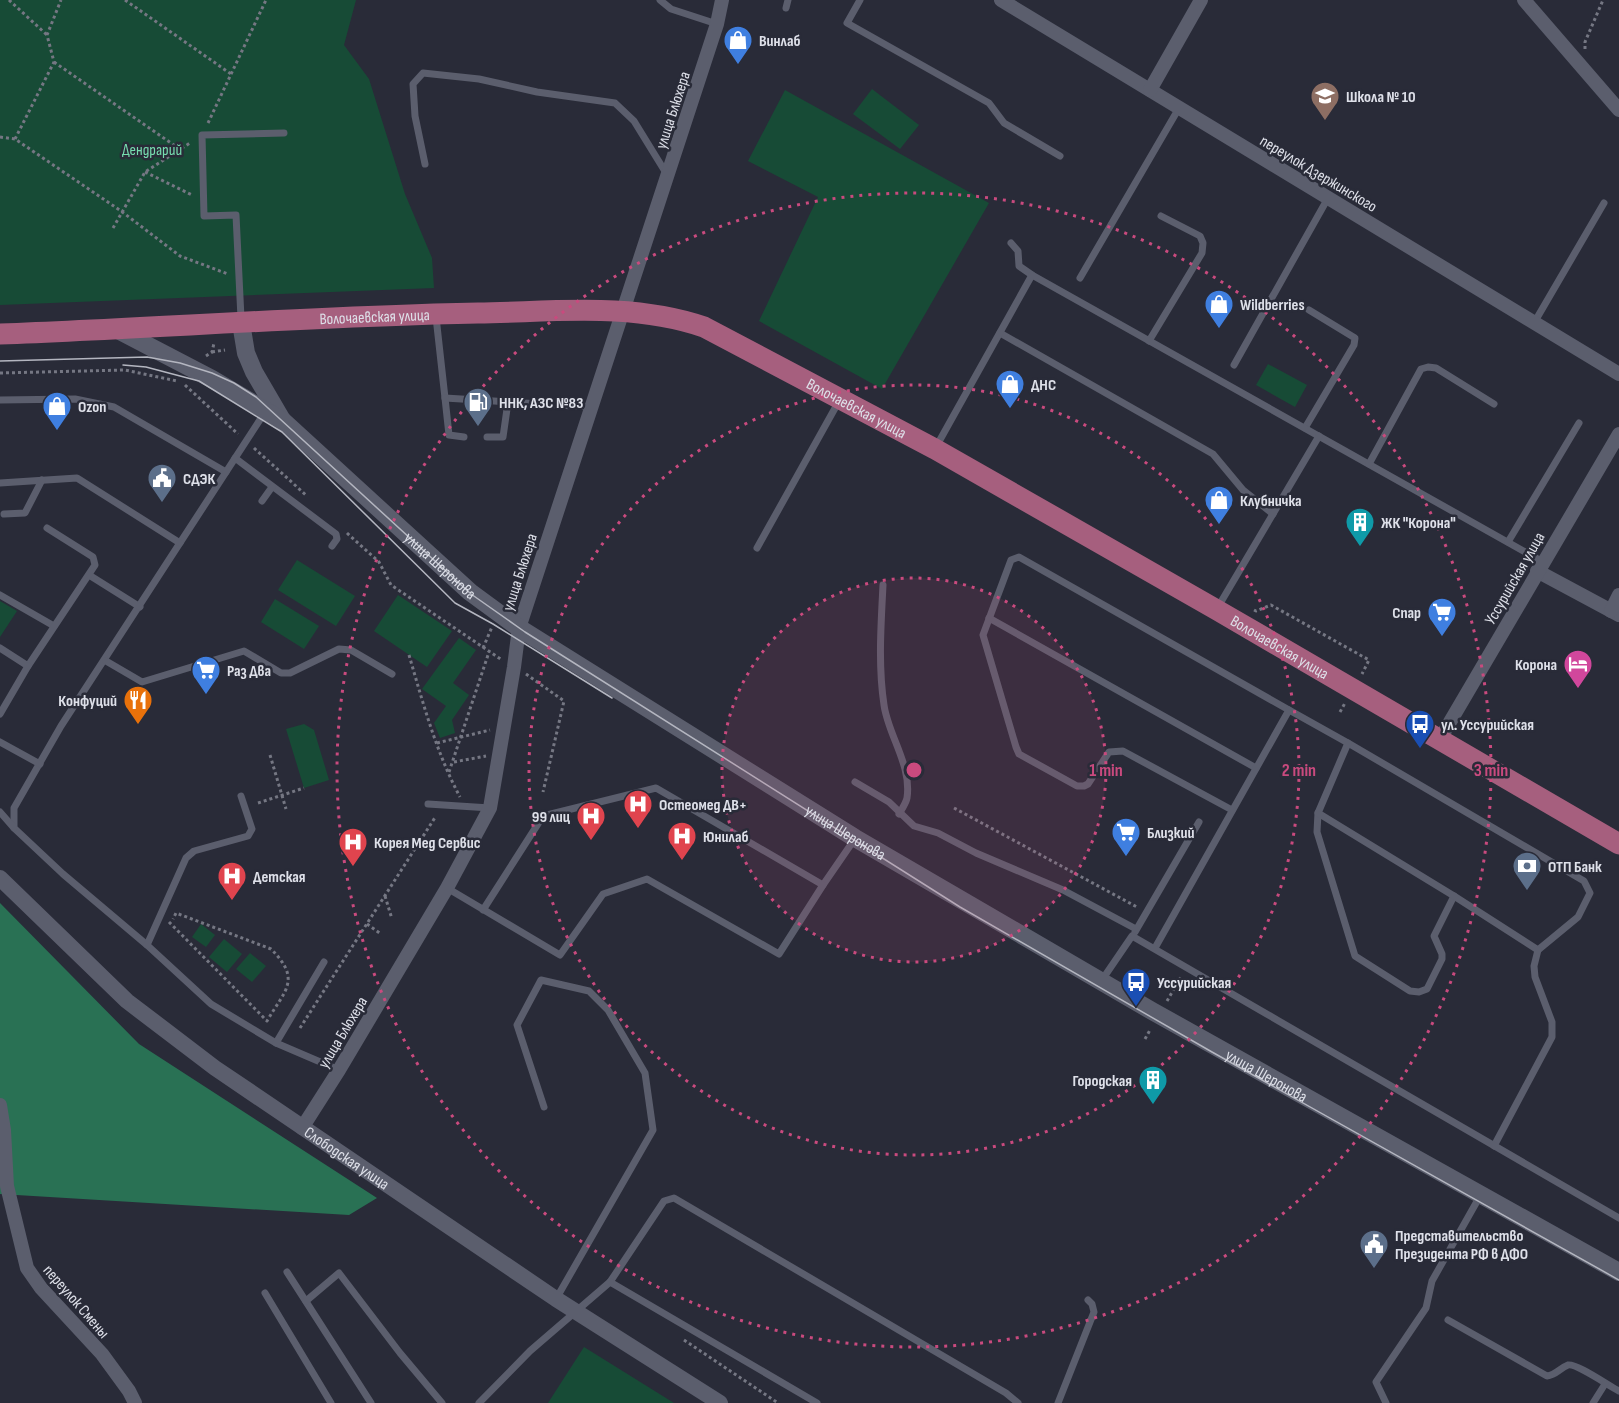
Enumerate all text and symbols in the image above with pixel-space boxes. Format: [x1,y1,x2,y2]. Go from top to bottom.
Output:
shop icon: Винлаб [722,24,754,66]
place label: Винлаб [759,32,801,51]
street label: улица Блюхера [652,69,695,152]
school or university icon: Школа № 10 [1309,80,1341,122]
place label: Школа № 10 [1346,88,1416,107]
street label: переулок Дзержинского [1256,132,1380,217]
park label: Дендрарий [122,141,182,160]
shop icon: Wildberries [1203,288,1235,330]
place label: Wildberries [1240,296,1305,315]
street label: Волочаевская улица [319,306,430,329]
shop icon: ДНС [994,368,1026,410]
street label: Волочаевская улица [803,375,909,443]
place label: ДНС [1031,376,1056,395]
fuel station icon: ННК, АЗС №83 [462,386,494,428]
shop icon: Ozon [41,390,73,432]
place label: ННК, АЗС №83 [499,394,583,413]
place label: Ozon [78,398,106,417]
public building icon: СДЭК [146,462,178,504]
place label: СДЭК [183,470,215,489]
shop icon: Клубничка [1203,484,1235,526]
place label: Клубничка [1240,492,1302,511]
building icon: ЖК "Корона" [1344,506,1376,548]
place label: ЖК "Корона" [1381,514,1456,533]
street label: улица Шеронова [400,529,479,604]
street label: Уссурийская улица [1481,529,1549,628]
street label: улица Блюхера [499,531,542,614]
supermarket icon: Спар [1426,596,1458,638]
place label: Спар [1392,604,1421,623]
street label: Волочаевская улица [1227,612,1332,684]
hotel icon: Корона [1562,648,1594,690]
supermarket icon: Раз Два [190,654,222,696]
place label: Корона [1515,656,1557,675]
place label: Раз Два [227,662,271,681]
restaurant icon: Конфуций [122,684,154,726]
place label: Конфуций [58,692,117,711]
bus stop icon: ул. Уссурийская [1404,708,1436,750]
place label: ул. Уссурийская [1441,716,1534,735]
centre of rings [904,760,924,780]
text: 1 min [1089,760,1123,781]
text: 2 min [1282,760,1316,781]
text: 3 min [1474,760,1508,781]
hospital icon: Остеомед ДВ+ [622,788,654,830]
place label: Остеомед ДВ+ [659,796,747,815]
hospital icon: 99 лиц [575,800,607,842]
street label: улица Шеронова [801,801,889,865]
place label: 99 лиц [532,808,571,827]
supermarket icon: Близкий [1110,816,1142,858]
hospital icon: Юнилаб [666,820,698,862]
place label: Близкий [1147,824,1195,843]
hospital icon: Корея Мед Сервис [337,826,369,868]
place label: Юнилаб [703,828,748,847]
place label: Корея Мед Сервис [374,834,481,853]
bank icon: ОТП Банк [1511,850,1543,892]
place label: ОТП Банк [1548,858,1602,877]
hospital icon: Детская [216,860,248,902]
place label: Детская [253,868,306,887]
bus stop icon: Уссурийская [1120,966,1152,1008]
place label: Уссурийская [1157,974,1231,993]
street label: улица Блюхера [315,994,372,1072]
street label: улица Шеронова [1222,1046,1310,1107]
building icon: Городская [1137,1064,1169,1106]
place label: Городская [1072,1072,1132,1091]
street label: Слободская улица [300,1123,392,1194]
place label: Представительство Президента РФ в ДФО [1395,1227,1528,1264]
public building icon: Представительство Президента РФ в ДФО [1358,1228,1390,1270]
street label: переулок Смены [39,1261,113,1343]

